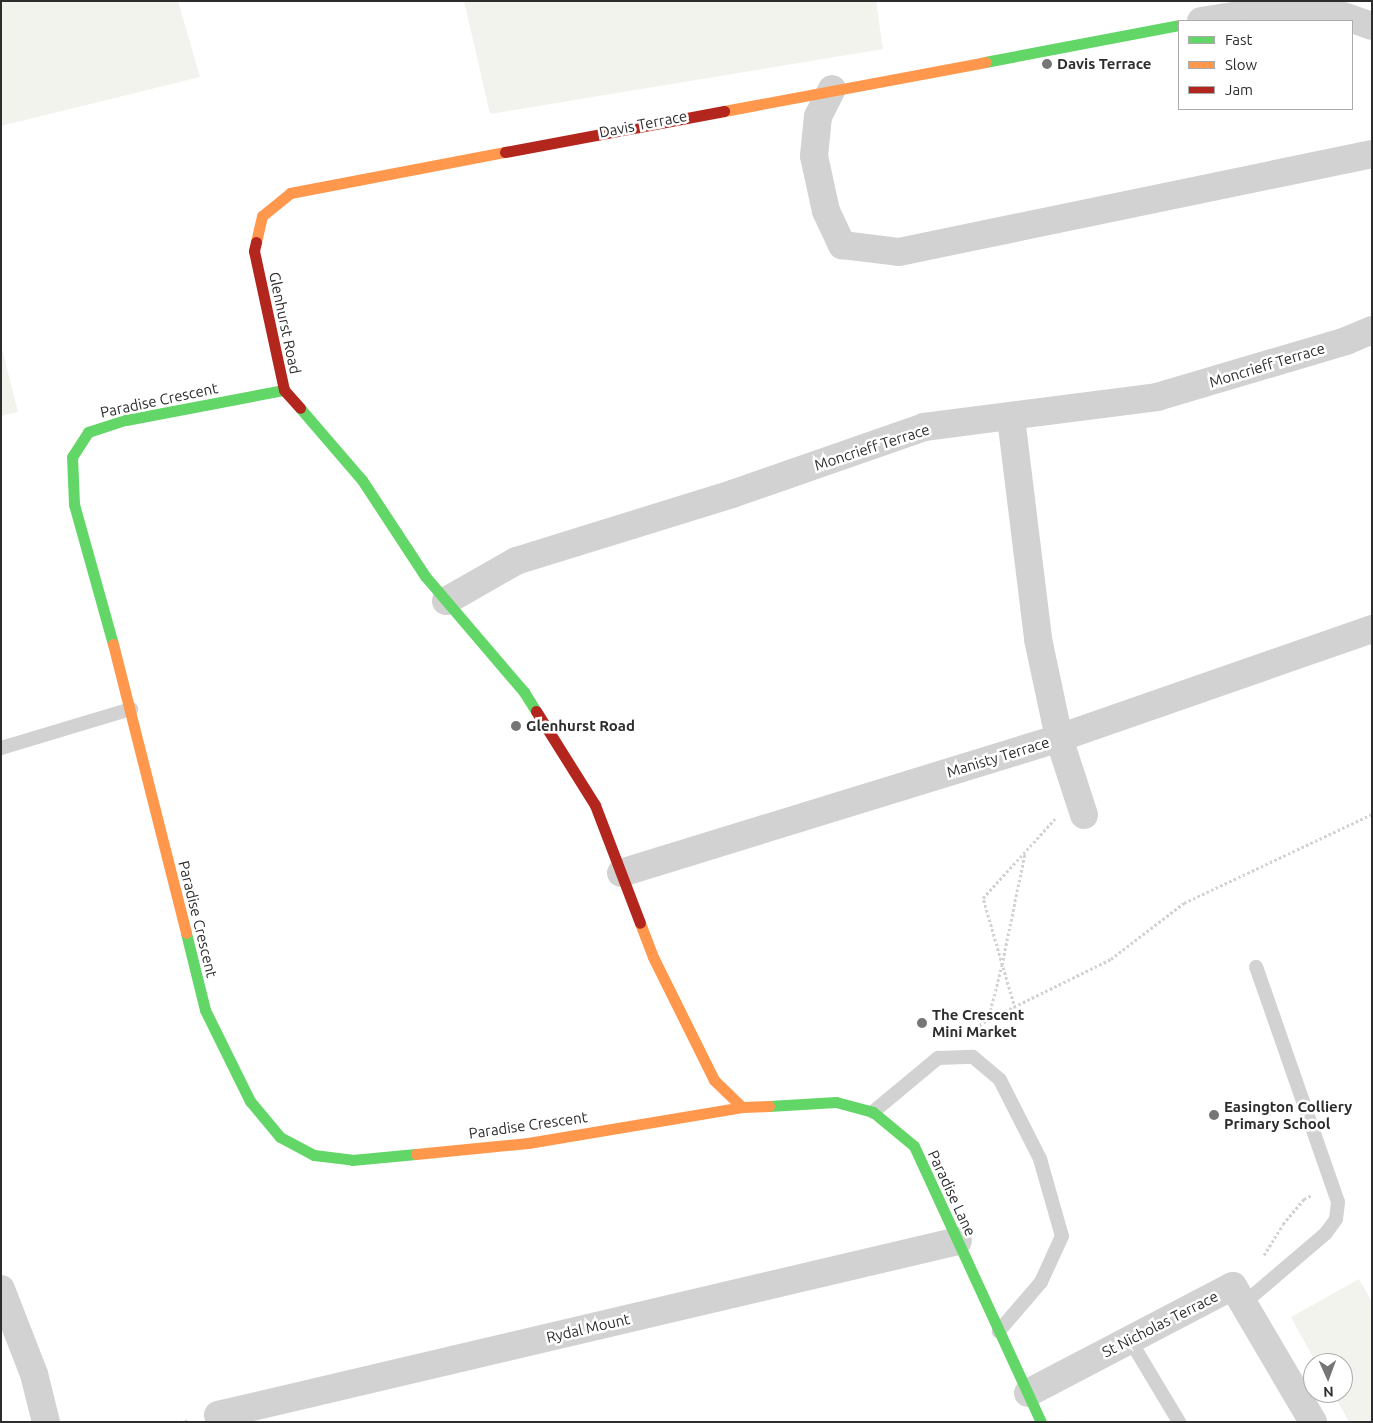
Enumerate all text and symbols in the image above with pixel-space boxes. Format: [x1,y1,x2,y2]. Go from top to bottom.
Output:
legend [1178,20,1353,110]
text: Fast [1225,31,1252,48]
place label: Davis Terrace [1057,55,1151,73]
text: Slow [1225,56,1257,73]
marker: Davis Terrace [1041,58,1053,70]
text: Jam [1225,81,1253,98]
street label: Davis Terrace [597,107,689,141]
street label: Glenhurst Road [265,270,305,376]
street label: Moncrieff Terrace [1207,339,1327,391]
street label: Paradise Crescent [98,379,220,421]
street label: Moncrieff Terrace [812,420,932,474]
place label: Glenhurst Road [526,717,635,735]
marker: Glenhurst Road [510,720,522,732]
street label: Manisty Terrace [945,733,1051,781]
street label: Paradise Crescent [175,859,221,979]
place label: The Crescent Mini Market [932,1005,1024,1040]
marker: The Crescent Mini Market [916,1017,928,1029]
place label: Easington Colliery Primary School [1224,1097,1352,1132]
street label: Paradise Crescent [467,1108,589,1142]
marker: Easington Colliery Primary School [1208,1109,1220,1121]
street label: Paradise Lane [924,1147,980,1239]
street label: St Nicholas Terrace [1099,1287,1221,1361]
street label: Rydal Mount [544,1310,632,1346]
north arrow [1303,1353,1353,1403]
text: N [1323,1384,1334,1400]

